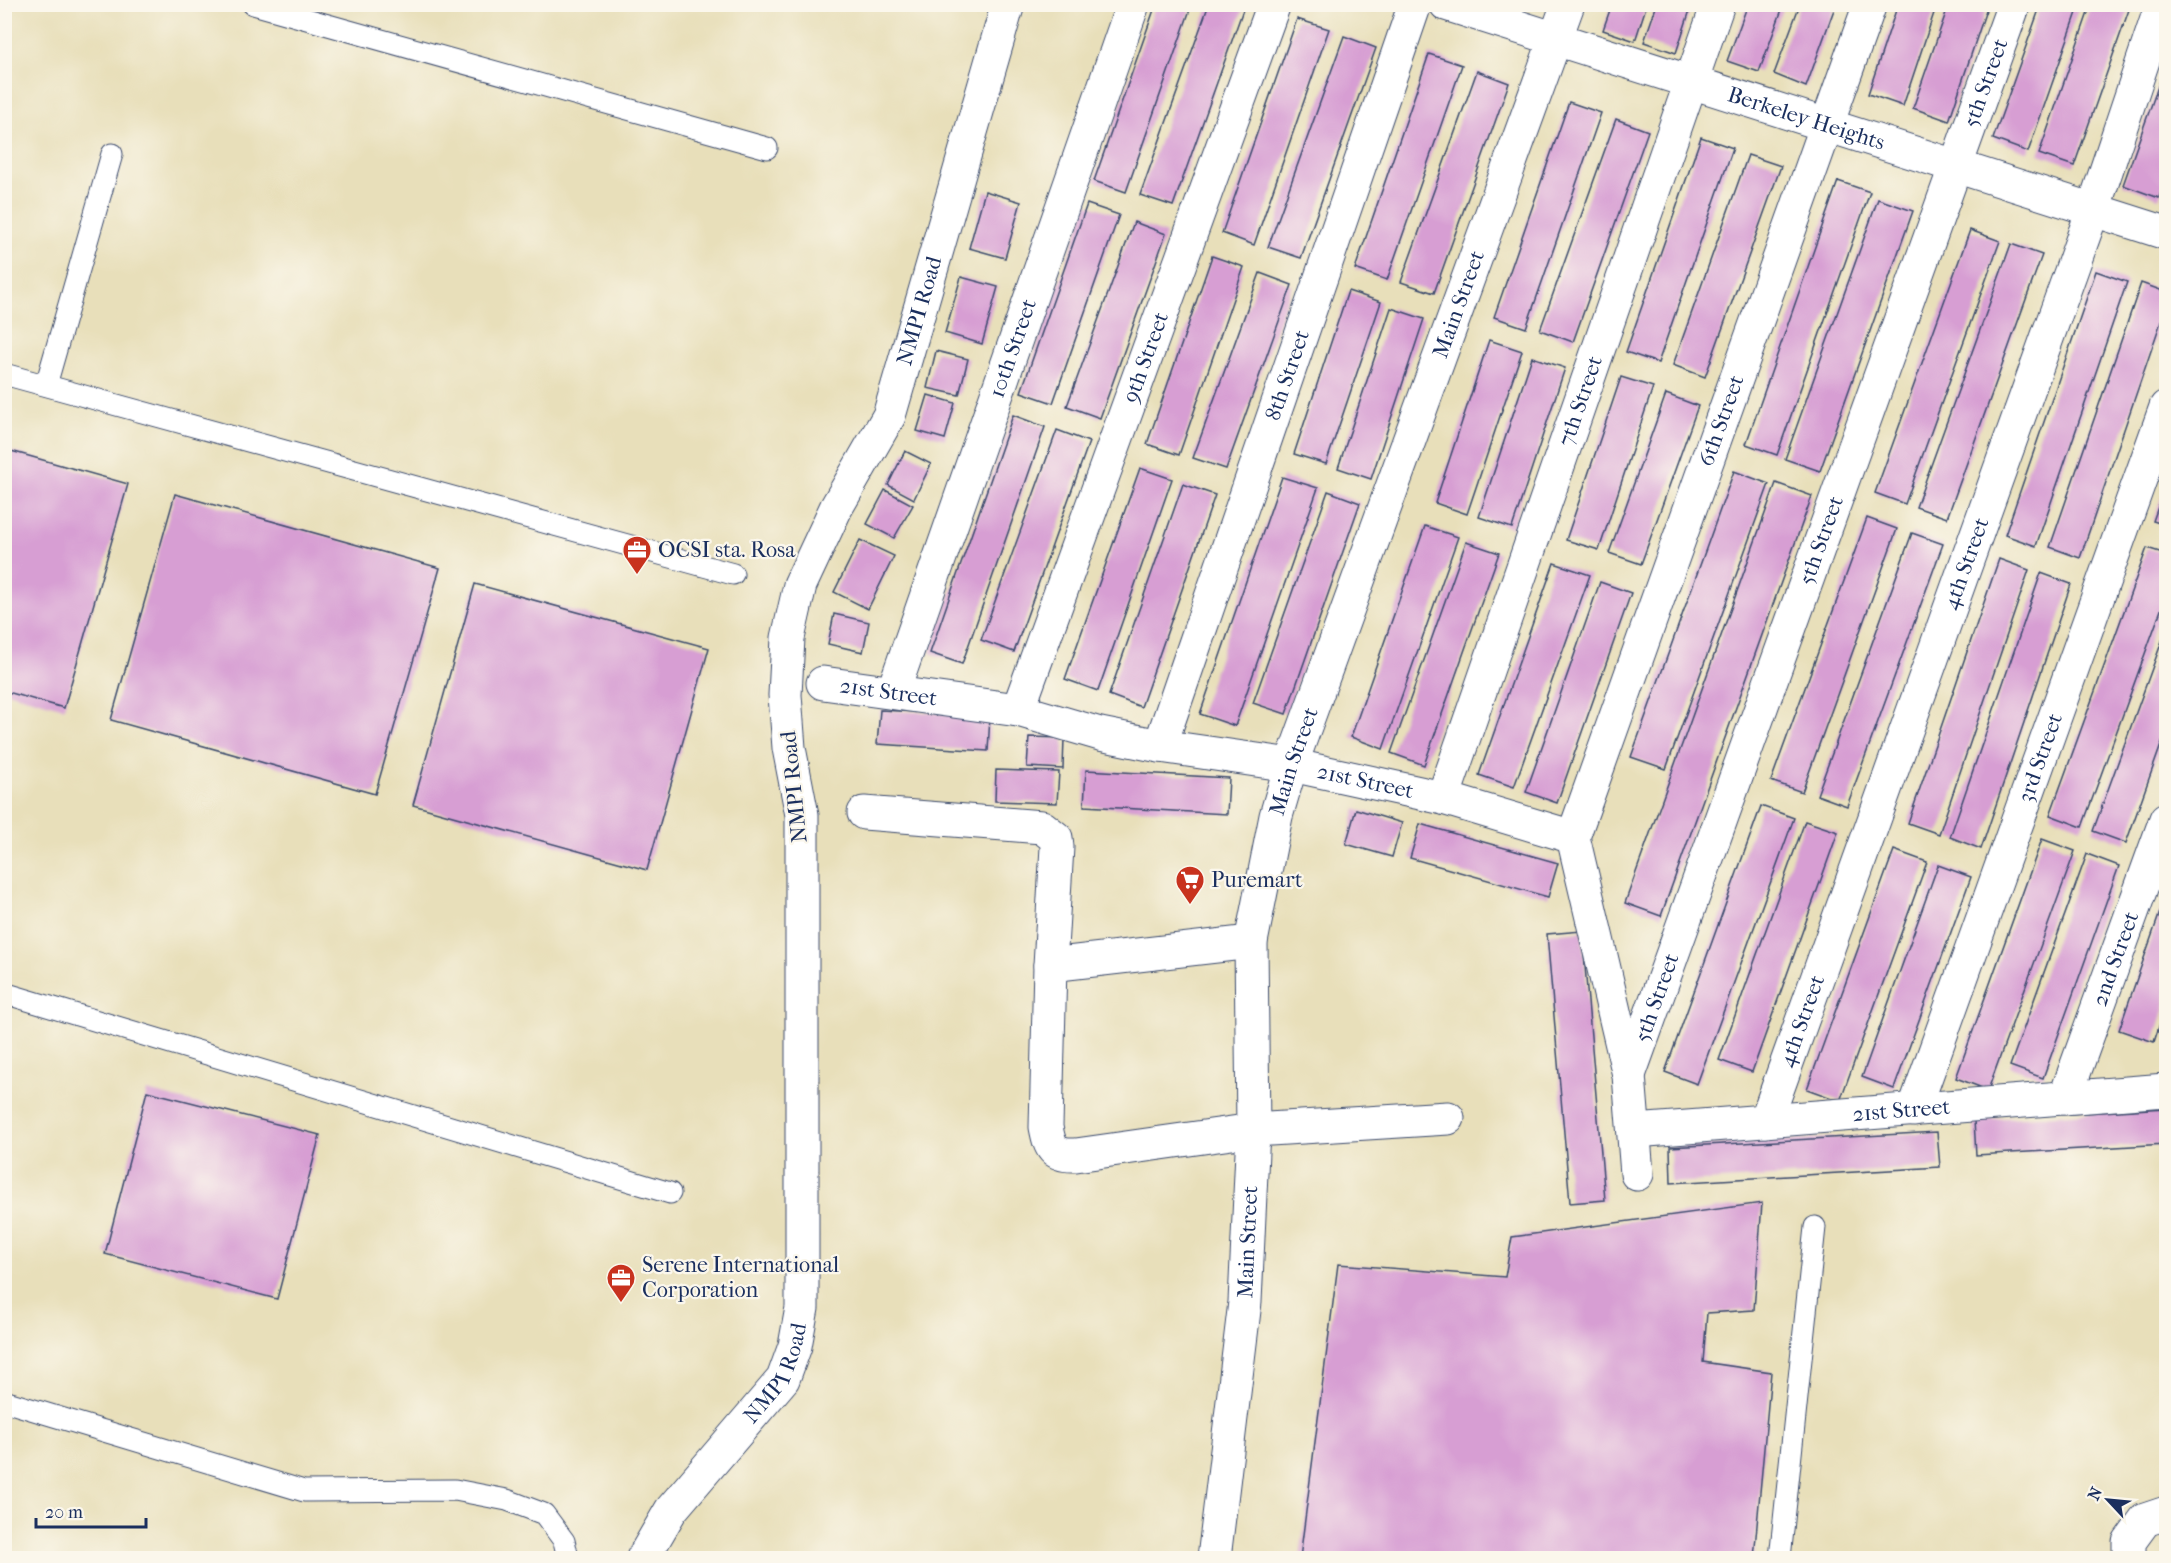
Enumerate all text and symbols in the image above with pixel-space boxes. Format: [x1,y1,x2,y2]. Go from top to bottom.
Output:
street label: 5th Street [1958,35,2013,131]
street label: Berkeley Heights [1724,81,1888,156]
street label: Main Street [1427,247,1490,362]
street label: NMPI Road [891,252,948,369]
street label: 10th Street [984,295,1042,401]
street label: 9th Street [1117,308,1174,406]
street label: 8th Street [1260,326,1315,424]
street label: 7th Street [1553,352,1608,450]
street label: 6th Street [1693,371,1750,470]
street label: 5th Street [1793,492,1849,588]
street label: 4th Street [1938,514,1995,613]
office icon: OCSI sta. Rosa [621,534,653,576]
place label: OCSI sta. Rosa [658,537,796,563]
street label: 21st Street [838,672,939,712]
street label: Main Street [1264,704,1324,818]
street label: 3rd Street [2012,710,2068,806]
street label: NMPI Road [775,729,813,844]
street label: 21st Street [1315,758,1416,804]
supermarket icon: Puremart [1174,864,1206,906]
place label: Puremart [1211,867,1303,893]
street label: 2nd Street [2086,908,2144,1010]
street label: 5th Street [1629,950,1685,1046]
street label: 4th Street [1773,972,1830,1071]
street label: 21st Street [1851,1094,1951,1127]
street label: Main Street [1232,1185,1263,1299]
place label: Serene International Corporation [642,1252,839,1303]
office icon: Serene International Corporation [605,1262,637,1304]
street label: NMPI Road [738,1320,812,1429]
north arrow [2078,1470,2138,1530]
text: N [2084,1483,2107,1503]
scale bar [36,1491,146,1529]
text: 20 m [45,1502,83,1523]

